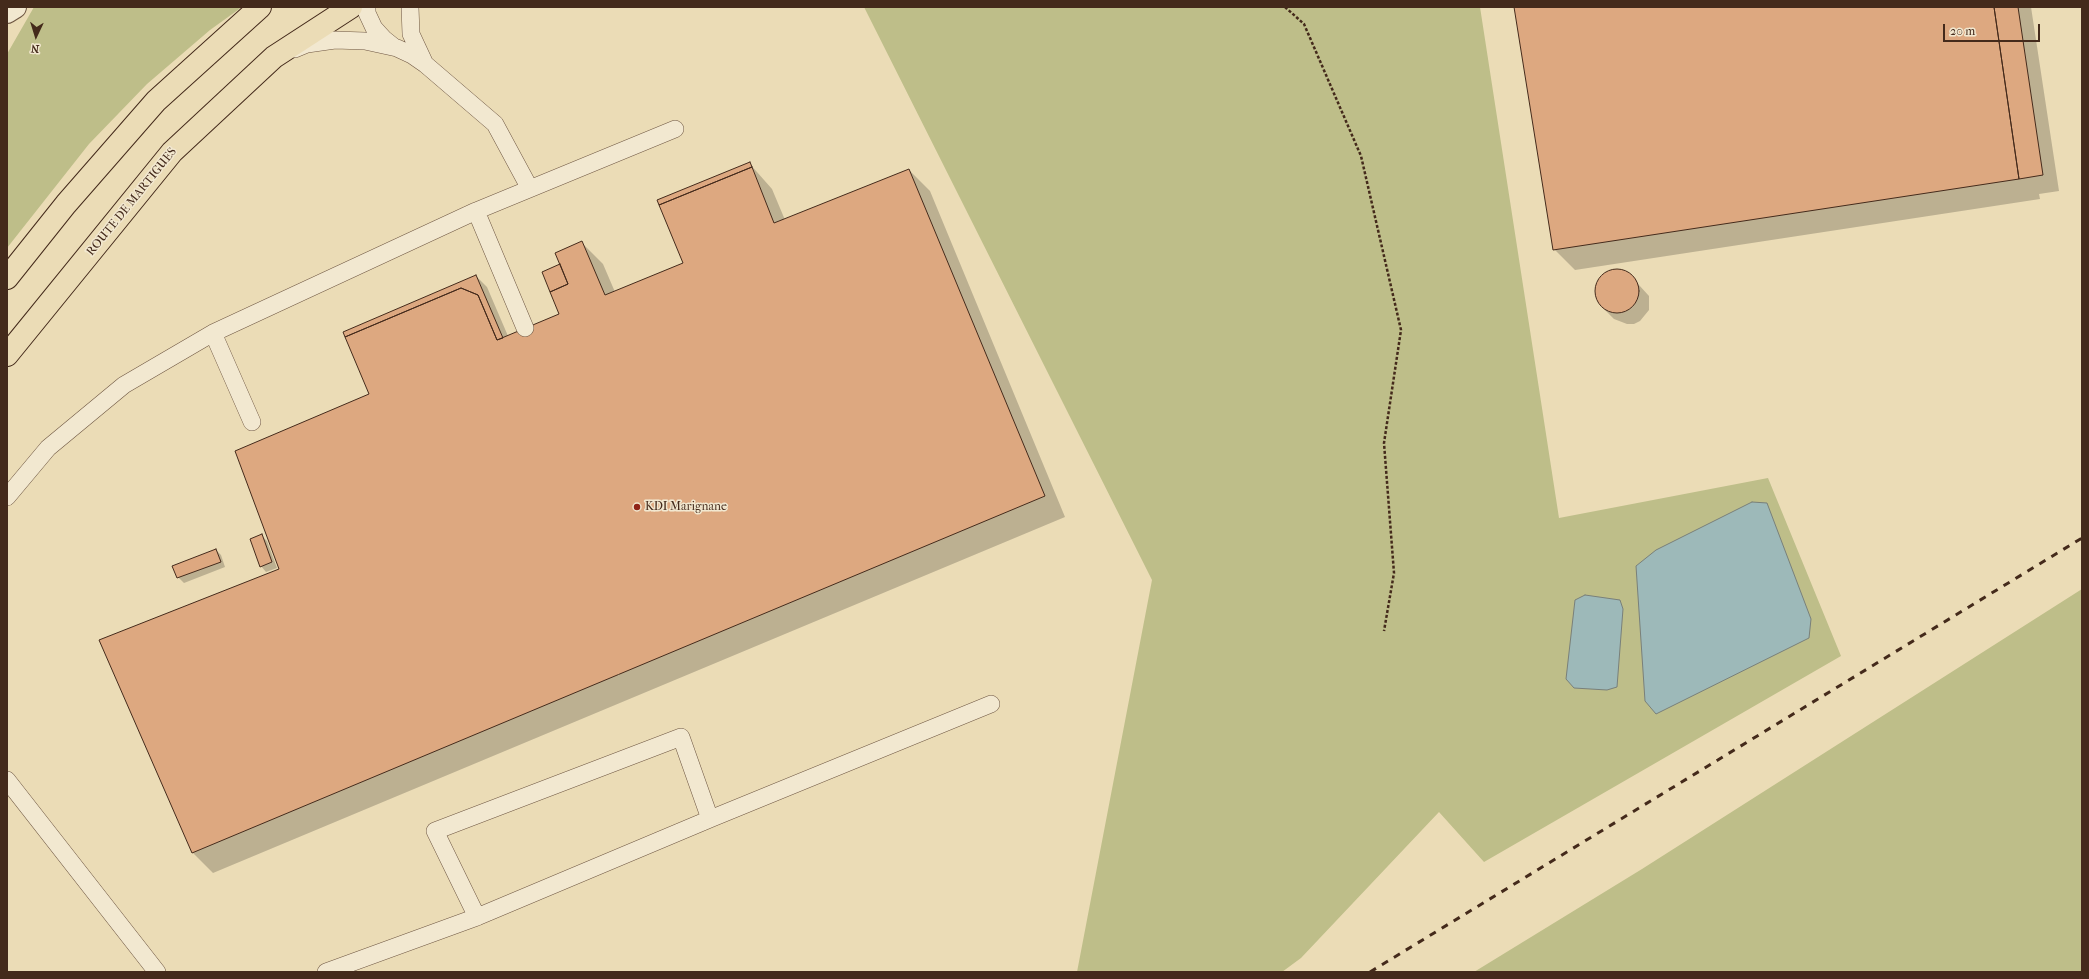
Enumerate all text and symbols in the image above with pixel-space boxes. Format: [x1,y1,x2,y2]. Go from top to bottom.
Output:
north arrow [16,16,56,56]
scale bar [1945,16,2042,42]
text: 20 m [1950,24,1975,38]
text: N [31,42,40,55]
street label: ROUTE DE MARTIGUES [84,145,180,259]
place label: KDI Marignane [645,500,727,514]
marker: KDI Marignane [632,502,642,512]

